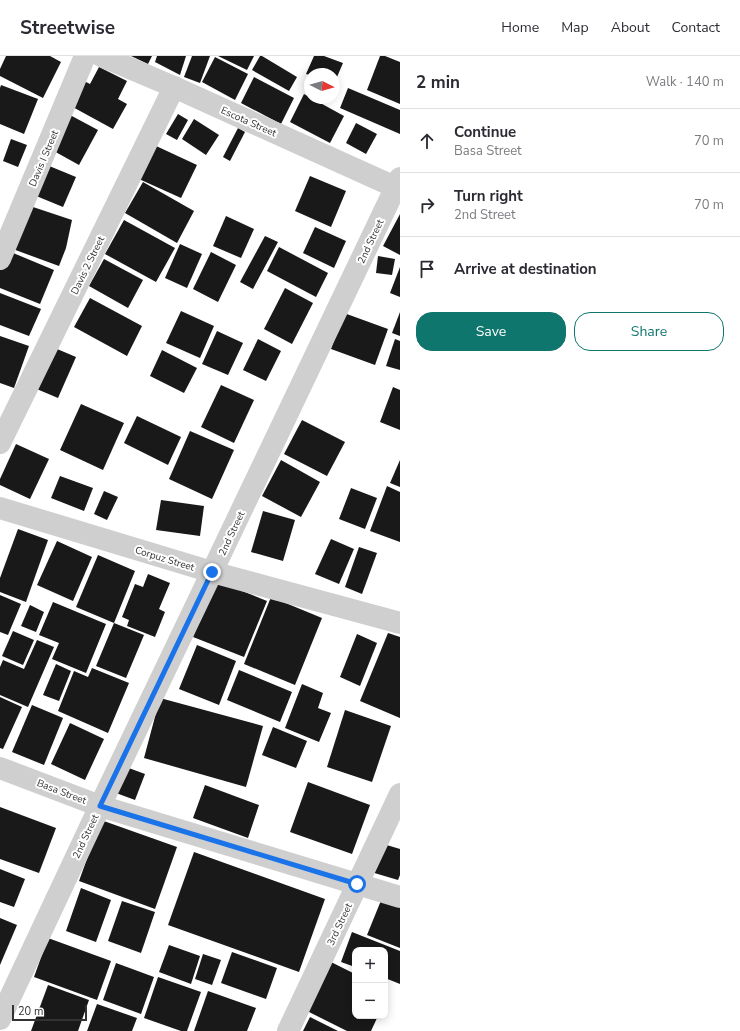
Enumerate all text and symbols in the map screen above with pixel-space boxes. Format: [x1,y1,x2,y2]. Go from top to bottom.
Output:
text: Streetwise [20,15,115,41]
text: Home [501,18,539,37]
text: Map [561,18,589,37]
text: About [611,18,650,37]
text: Contact [672,18,720,37]
north arrow [304,68,340,104]
text: 2 min [416,71,460,94]
text: Walk · 140 m [646,73,724,91]
street label: Escota Street [219,103,279,141]
text: Continue [454,122,516,142]
street label: Davis I Street [26,128,62,189]
icon: ahead [416,130,438,152]
text: 70 m [694,132,724,150]
text: Basa Street [454,142,522,160]
text: Turn right [454,186,523,206]
icon: right [416,194,438,216]
text: 70 m [694,196,724,214]
text: 2nd Street [454,206,516,224]
street label: 2nd Street [355,217,387,266]
street label: Davis 2 Street [68,233,108,297]
icon: arrive [416,258,438,280]
text: Arrive at destination [454,259,597,279]
button: Save [416,312,566,351]
button: Share [574,312,724,351]
street label: 2nd Street [216,509,248,558]
street label: Corpuz Street [133,543,197,575]
route end [203,563,221,581]
street label: Basa Street [35,776,89,808]
street label: 2nd Street [70,812,102,861]
route start [348,875,366,893]
street label: 3rd Street [324,901,356,948]
map controls [352,947,388,1019]
button: + [352,947,388,983]
button: − [352,983,388,1019]
scale bar [12,1003,87,1022]
text: 20 m [18,1004,43,1019]

